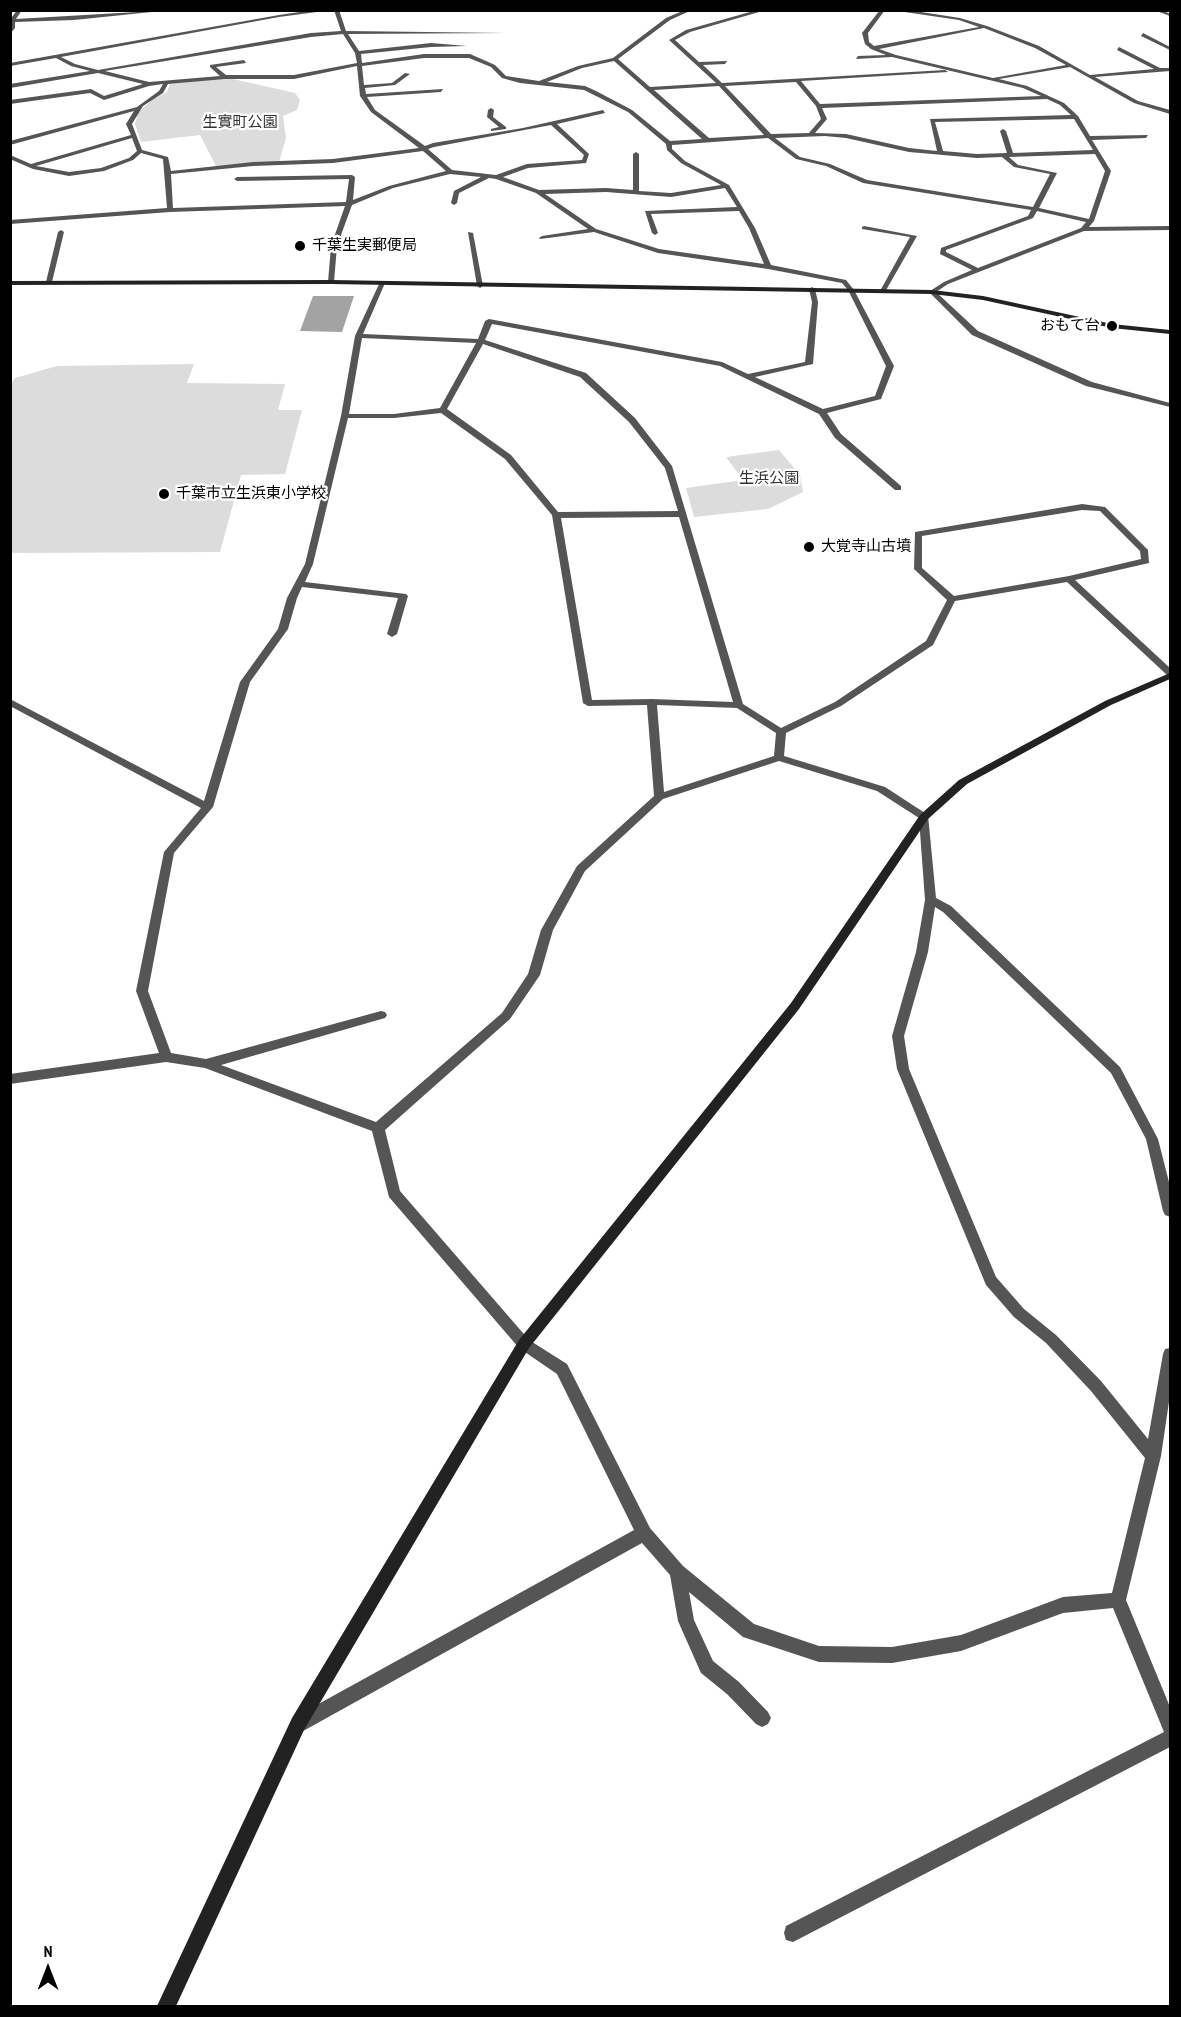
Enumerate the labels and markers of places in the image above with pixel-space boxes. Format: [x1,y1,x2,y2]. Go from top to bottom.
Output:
place label: 千葉生実郵便局 [312,237,417,255]
marker: 千葉生実郵便局 [293,239,307,253]
place label: おもて台 [1040,317,1100,335]
marker: おもて台 [1105,319,1119,333]
place label: 千葉市立生浜東小学校 [176,485,326,503]
marker: 千葉市立生浜東小学校 [157,487,171,501]
place label: 大覚寺山古墳 [821,538,911,556]
marker: 大覚寺山古墳 [802,540,816,554]

